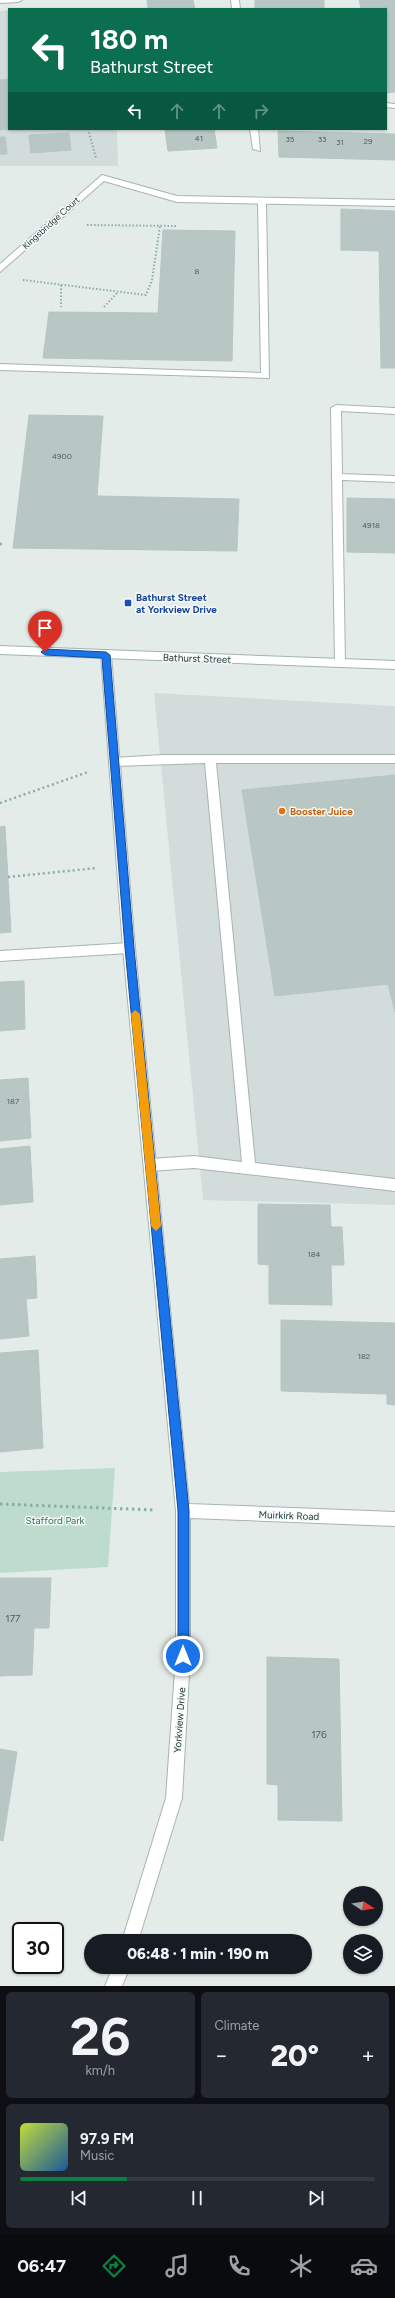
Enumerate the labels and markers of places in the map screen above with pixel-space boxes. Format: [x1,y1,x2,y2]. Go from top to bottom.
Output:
place label: Bathurst Street at Yorkview Drive [136,591,217,616]
marker: Bathurst Street at Yorkview Drive [123,598,133,608]
pin [28,611,62,652]
place label: Booster Juice [290,805,353,818]
marker: Booster Juice [277,806,287,816]

